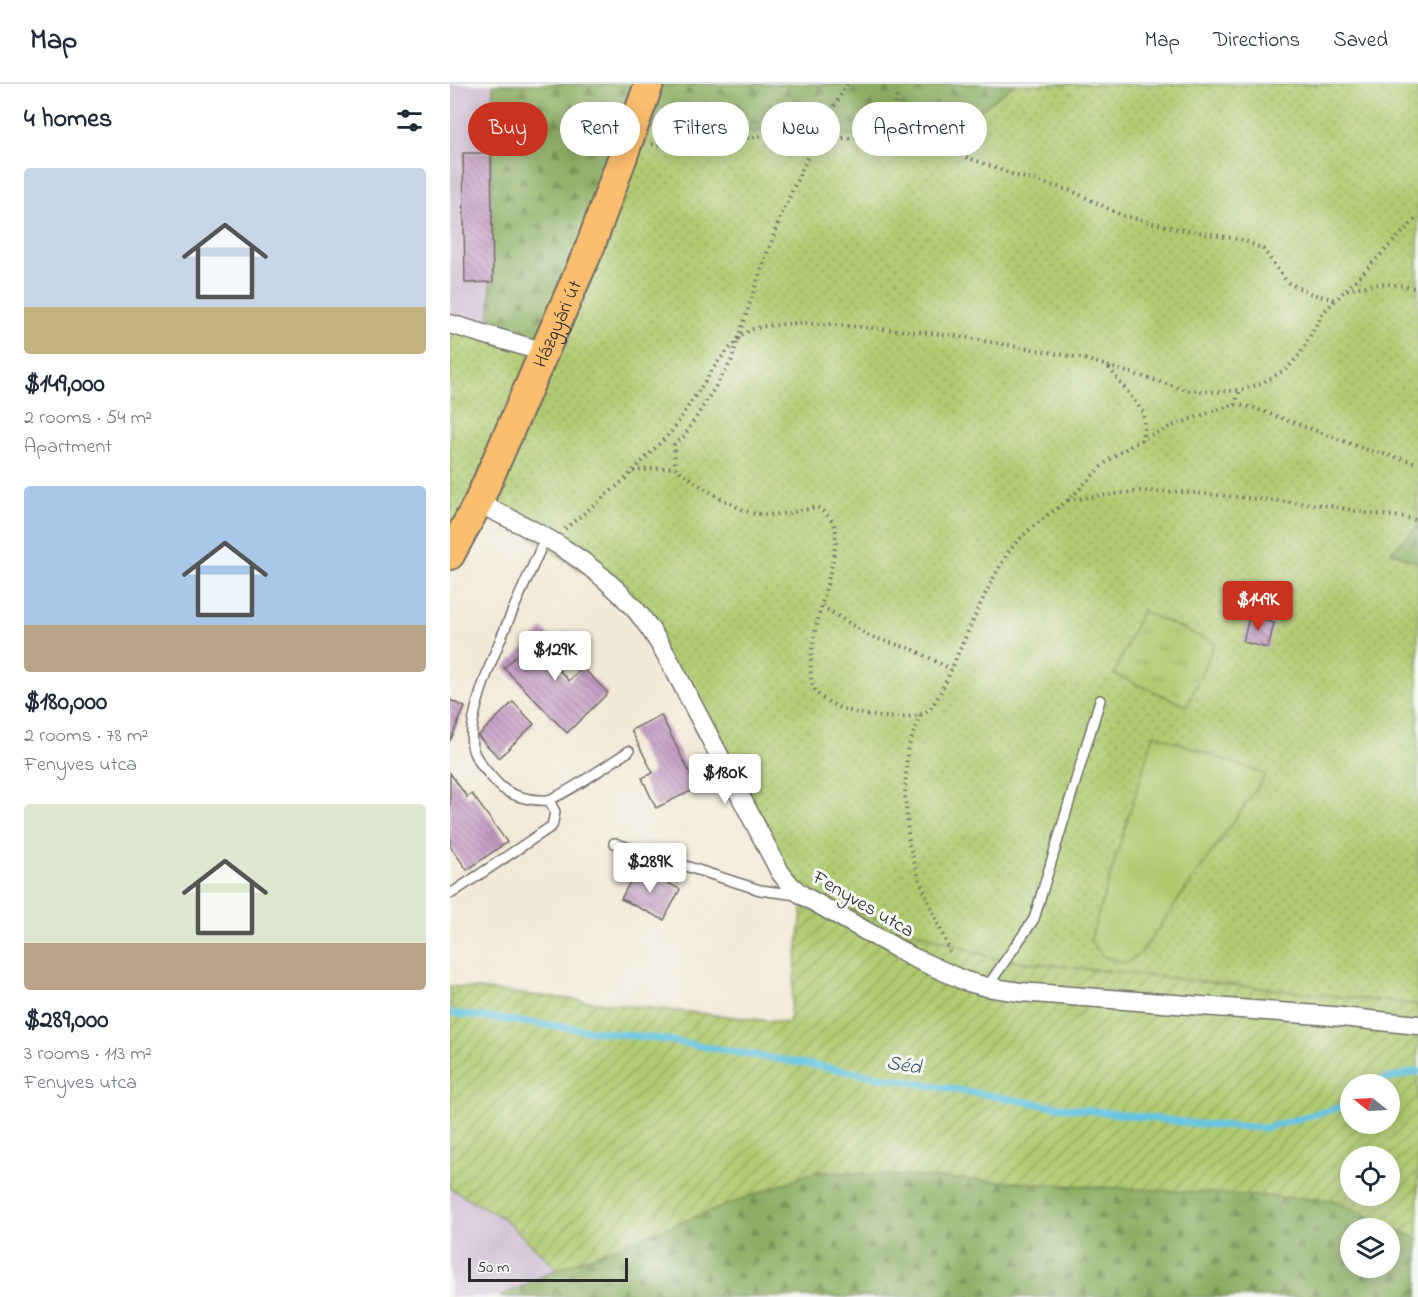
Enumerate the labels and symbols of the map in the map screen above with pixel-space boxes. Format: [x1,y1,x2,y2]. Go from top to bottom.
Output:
street label: Házgyári út [527,276,591,373]
pin: $149K [1216,581,1300,632]
pin: $129K [513,631,597,682]
pin: $180K [683,754,767,805]
pin: $289K [608,843,692,894]
street label: Fenyves utca [806,864,919,946]
water label: Séd [884,1048,925,1084]
north arrow [1340,1074,1400,1134]
scale bar [468,1255,628,1282]

